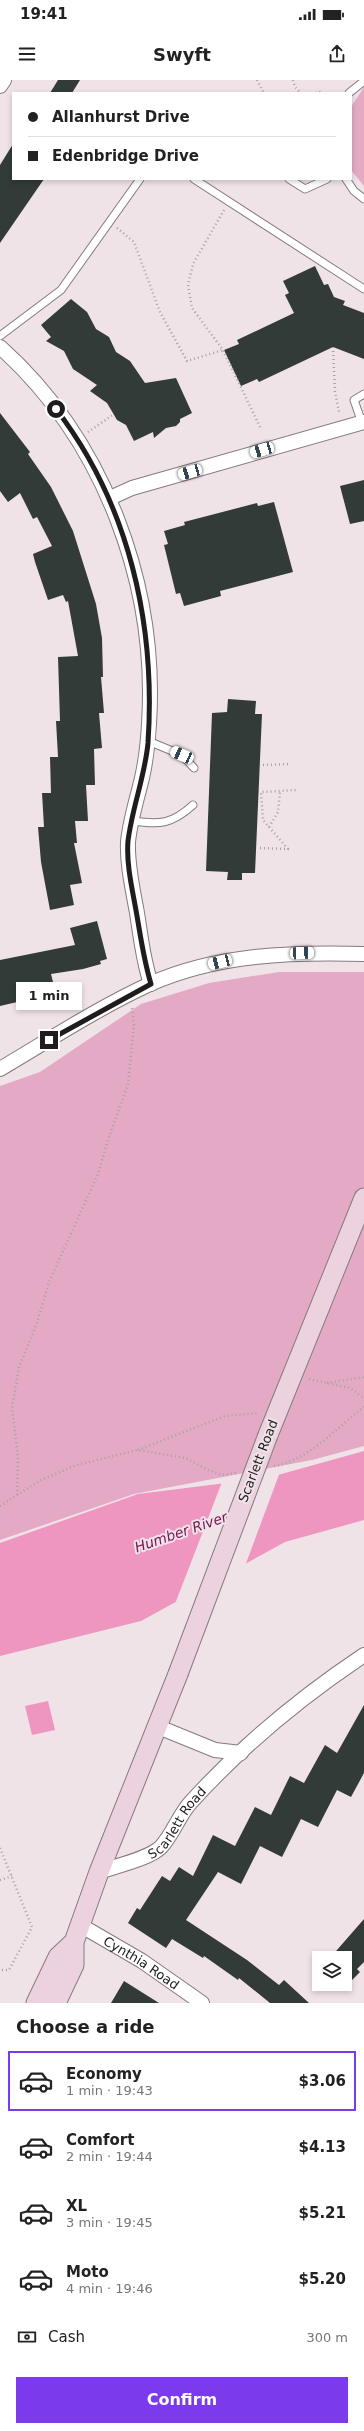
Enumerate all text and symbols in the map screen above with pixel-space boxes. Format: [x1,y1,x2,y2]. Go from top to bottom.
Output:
text: 19:41 [20,5,68,23]
icon: menu [16,43,38,65]
icon: share [326,43,348,65]
text: Swyft [153,44,211,65]
text: Allanhurst Drive [52,108,190,126]
text: Edenbridge Drive [52,147,199,165]
route start [47,400,65,418]
car [249,441,275,459]
car [177,463,203,481]
car [169,745,195,765]
car [290,947,314,959]
car [207,953,233,971]
callout: 1 min [16,982,82,1010]
text: 1 min [29,988,69,1003]
route end [40,1031,58,1049]
street label: Scarlett Road [235,1418,281,1504]
water label: Humber River [133,1508,231,1555]
street label: Scarlett Road [145,1784,209,1862]
street label: Cynthia Road [101,1933,182,1992]
map controls [312,1951,352,1991]
button: layers [312,1951,352,1991]
text: Choose a ride [16,2016,155,2037]
icon: car [18,2063,54,2099]
text: Economy [66,2065,142,2083]
text: $3.06 [299,2072,346,2090]
text: 1 min · 19:43 [66,2083,153,2098]
icon: car [18,2129,54,2165]
text: Comfort [66,2131,134,2149]
text: $4.13 [299,2138,346,2156]
text: 2 min · 19:44 [66,2149,153,2164]
icon: car [18,2195,54,2231]
text: XL [66,2197,87,2215]
text: $5.21 [299,2204,346,2222]
text: 3 min · 19:45 [66,2215,153,2230]
icon: car [18,2261,54,2297]
text: Moto [66,2263,109,2281]
text: $5.20 [299,2270,346,2288]
text: 4 min · 19:46 [66,2281,153,2296]
icon: cash [16,2326,38,2348]
text: Cash [48,2328,85,2346]
text: 300 m [306,2330,348,2345]
button: Confirm [16,2377,348,2423]

